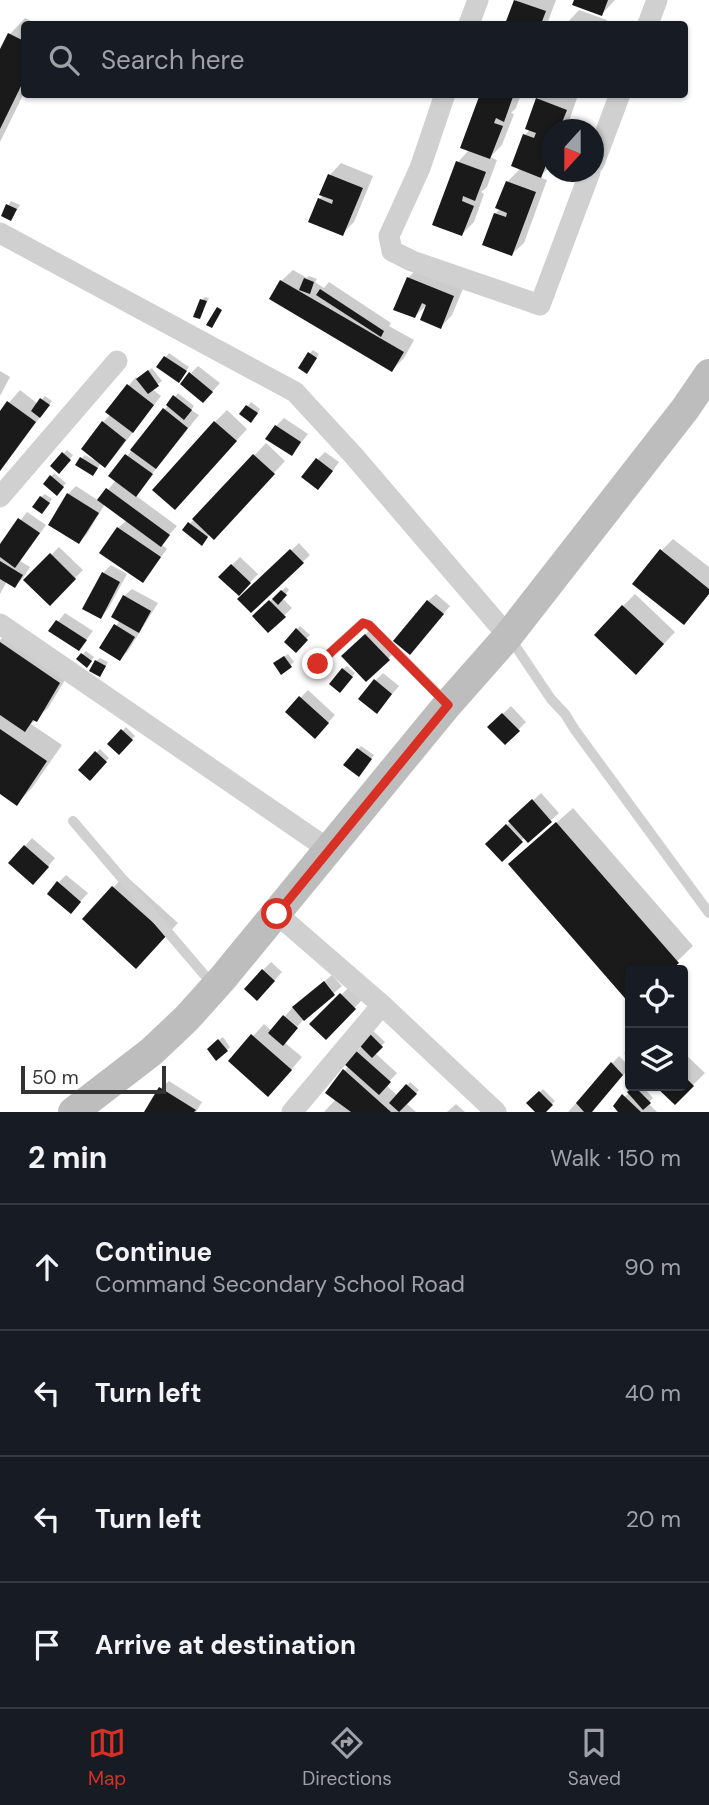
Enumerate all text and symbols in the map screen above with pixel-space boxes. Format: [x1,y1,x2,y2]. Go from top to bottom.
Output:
search box [21,21,688,98]
icon: search [45,41,83,79]
text: Search here [101,43,244,77]
north arrow [541,119,604,182]
route end [302,648,333,679]
route start [261,898,292,929]
map controls [625,965,688,1091]
button: locate [625,965,688,1028]
button: layers [625,1028,688,1091]
scale bar [21,1063,166,1095]
text: 50 m [32,1065,79,1090]
text: 2 min [28,1138,107,1177]
text: Walk · 150 m [550,1143,681,1173]
text: Continue [95,1235,212,1269]
icon: ahead [28,1248,66,1286]
text: 90 m [624,1252,681,1282]
text: Command Secondary School Road [95,1269,465,1299]
icon: left [28,1374,66,1412]
text: Turn left [95,1376,202,1410]
text: 40 m [625,1378,681,1408]
icon: left [28,1500,66,1538]
text: Turn left [95,1502,202,1536]
text: 20 m [626,1504,681,1534]
icon: arrive [28,1626,66,1664]
text: Arrive at destination [95,1628,356,1662]
tab: Map [88,1724,126,1791]
tab: Directions [302,1724,392,1791]
tab: Saved [568,1724,621,1791]

